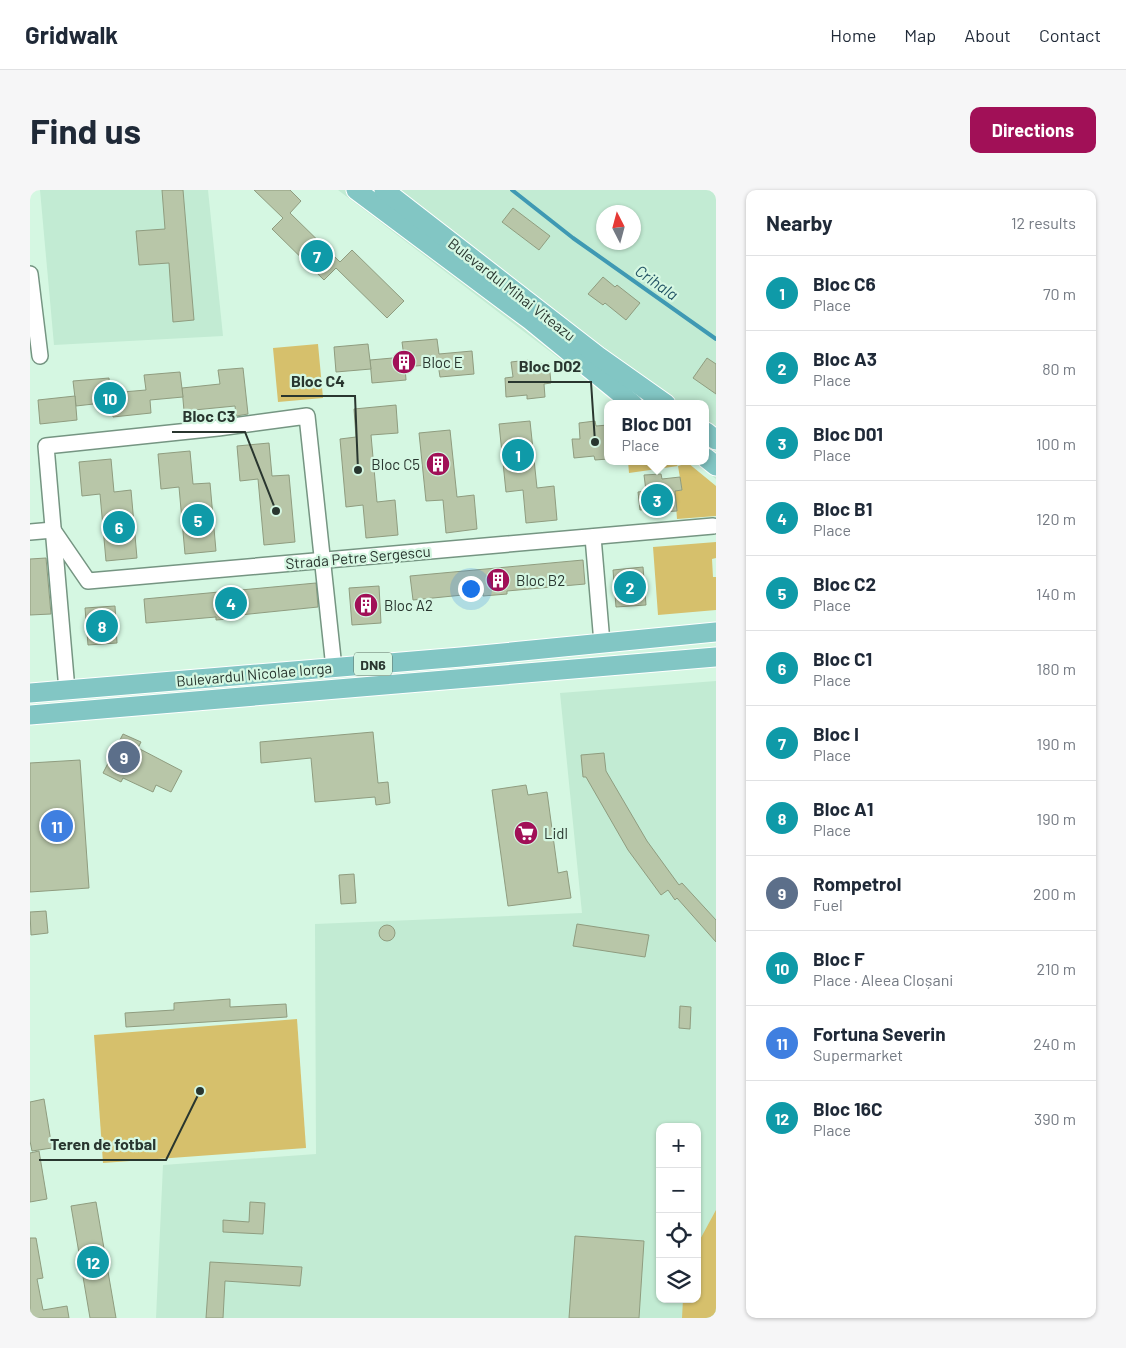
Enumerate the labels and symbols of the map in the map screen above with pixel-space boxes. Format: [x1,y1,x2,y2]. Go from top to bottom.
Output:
north arrow [596,205,641,250]
street label: Bulevardul Mihai Viteazu [445,234,579,344]
pin: 7 [301,237,333,275]
water label: Crihala [632,260,682,304]
building icon: Bloc E [391,349,417,375]
callout: Bloc D02 [508,351,591,382]
place label: Bloc E [422,353,463,371]
text: Bloc D02 [519,356,581,375]
callout: Bloc C4 [281,365,355,396]
text: Bloc C4 [291,371,345,390]
pin: 10 [94,379,126,417]
callout: Bloc C3 [172,401,245,432]
text: Bloc C3 [183,406,235,425]
pin: 1 [502,436,534,474]
building icon: Bloc C5 [425,451,451,477]
place label: Bloc C5 [371,455,420,473]
pin: 3 [641,481,673,519]
pin: 5 [182,501,214,539]
pin: 6 [103,508,135,546]
street label: Strada Petre Sergescu [285,542,431,572]
building icon: Bloc B2 [485,567,511,593]
pin: 2 [614,568,646,606]
place label: Bloc B2 [516,571,565,589]
your location [458,576,484,602]
pin: 4 [215,584,247,622]
building icon: Bloc A2 [353,592,379,618]
place label: Bloc A2 [384,596,433,614]
pin: 8 [86,607,118,645]
road number: DN6 [354,652,392,676]
street label: Bulevardul Nicolae Iorga [175,658,333,690]
pin: 9 [108,738,140,776]
pin: 11 [41,807,73,845]
supermarket icon: Lidl [513,820,539,846]
place label: Lidl [544,824,568,842]
callout: Teren de fotbal [39,1129,166,1160]
text: Teren de fotbal [50,1134,156,1153]
pin: 12 [77,1243,109,1281]

